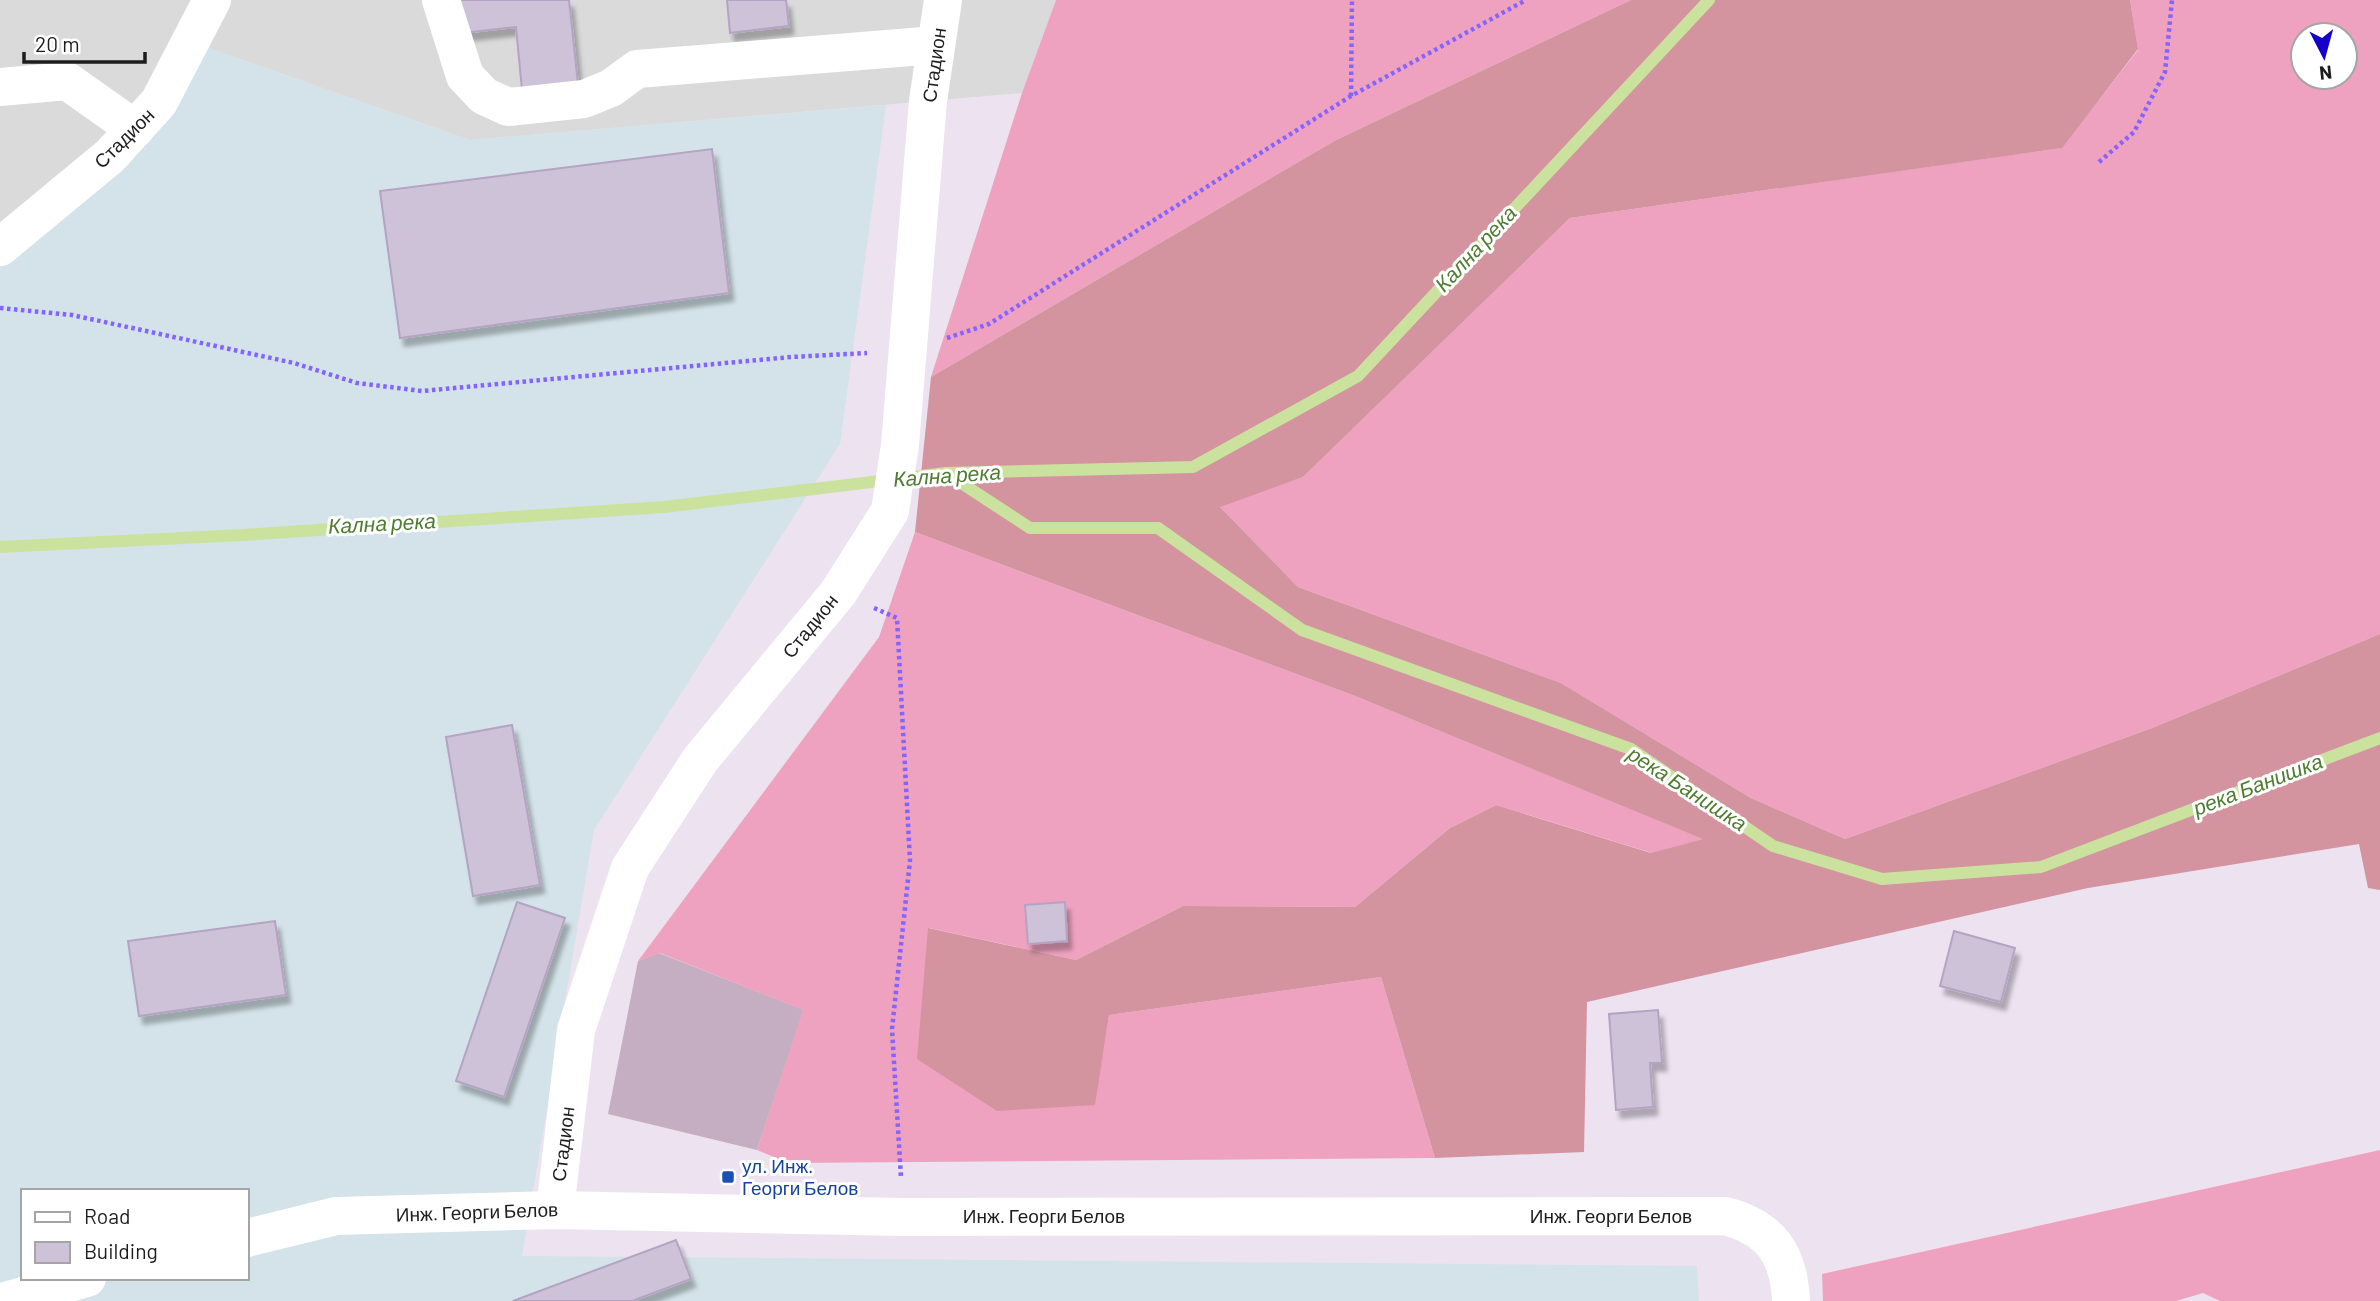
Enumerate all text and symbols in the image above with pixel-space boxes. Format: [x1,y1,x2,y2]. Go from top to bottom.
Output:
scale bar [24,21,145,65]
north arrow [2289,21,2359,91]
street label: Стадион [917,26,950,104]
text: 20 m [35,31,80,56]
text: N [2318,61,2333,86]
street label: Стадион [89,103,158,172]
water label: Кална река [1429,200,1521,296]
water label: Кална река [892,458,1002,491]
water label: Кална река [327,507,436,538]
street label: Стадион [777,589,842,662]
water label: река Банишка [1623,740,1752,835]
water label: река Банишка [2188,747,2326,820]
street label: Стадион [546,1105,579,1183]
place label: ул. Инж. Георги Белов [742,1154,858,1199]
marker: ул. Инж. Георги Белов [720,1169,736,1185]
legend [21,1189,248,1280]
street label: Инж. Георги Белов [395,1197,559,1226]
text: Road [84,1203,130,1228]
street label: Инж. Георги Белов [963,1204,1125,1227]
street label: Инж. Георги Белов [1530,1204,1692,1227]
text: Building [84,1238,158,1263]

